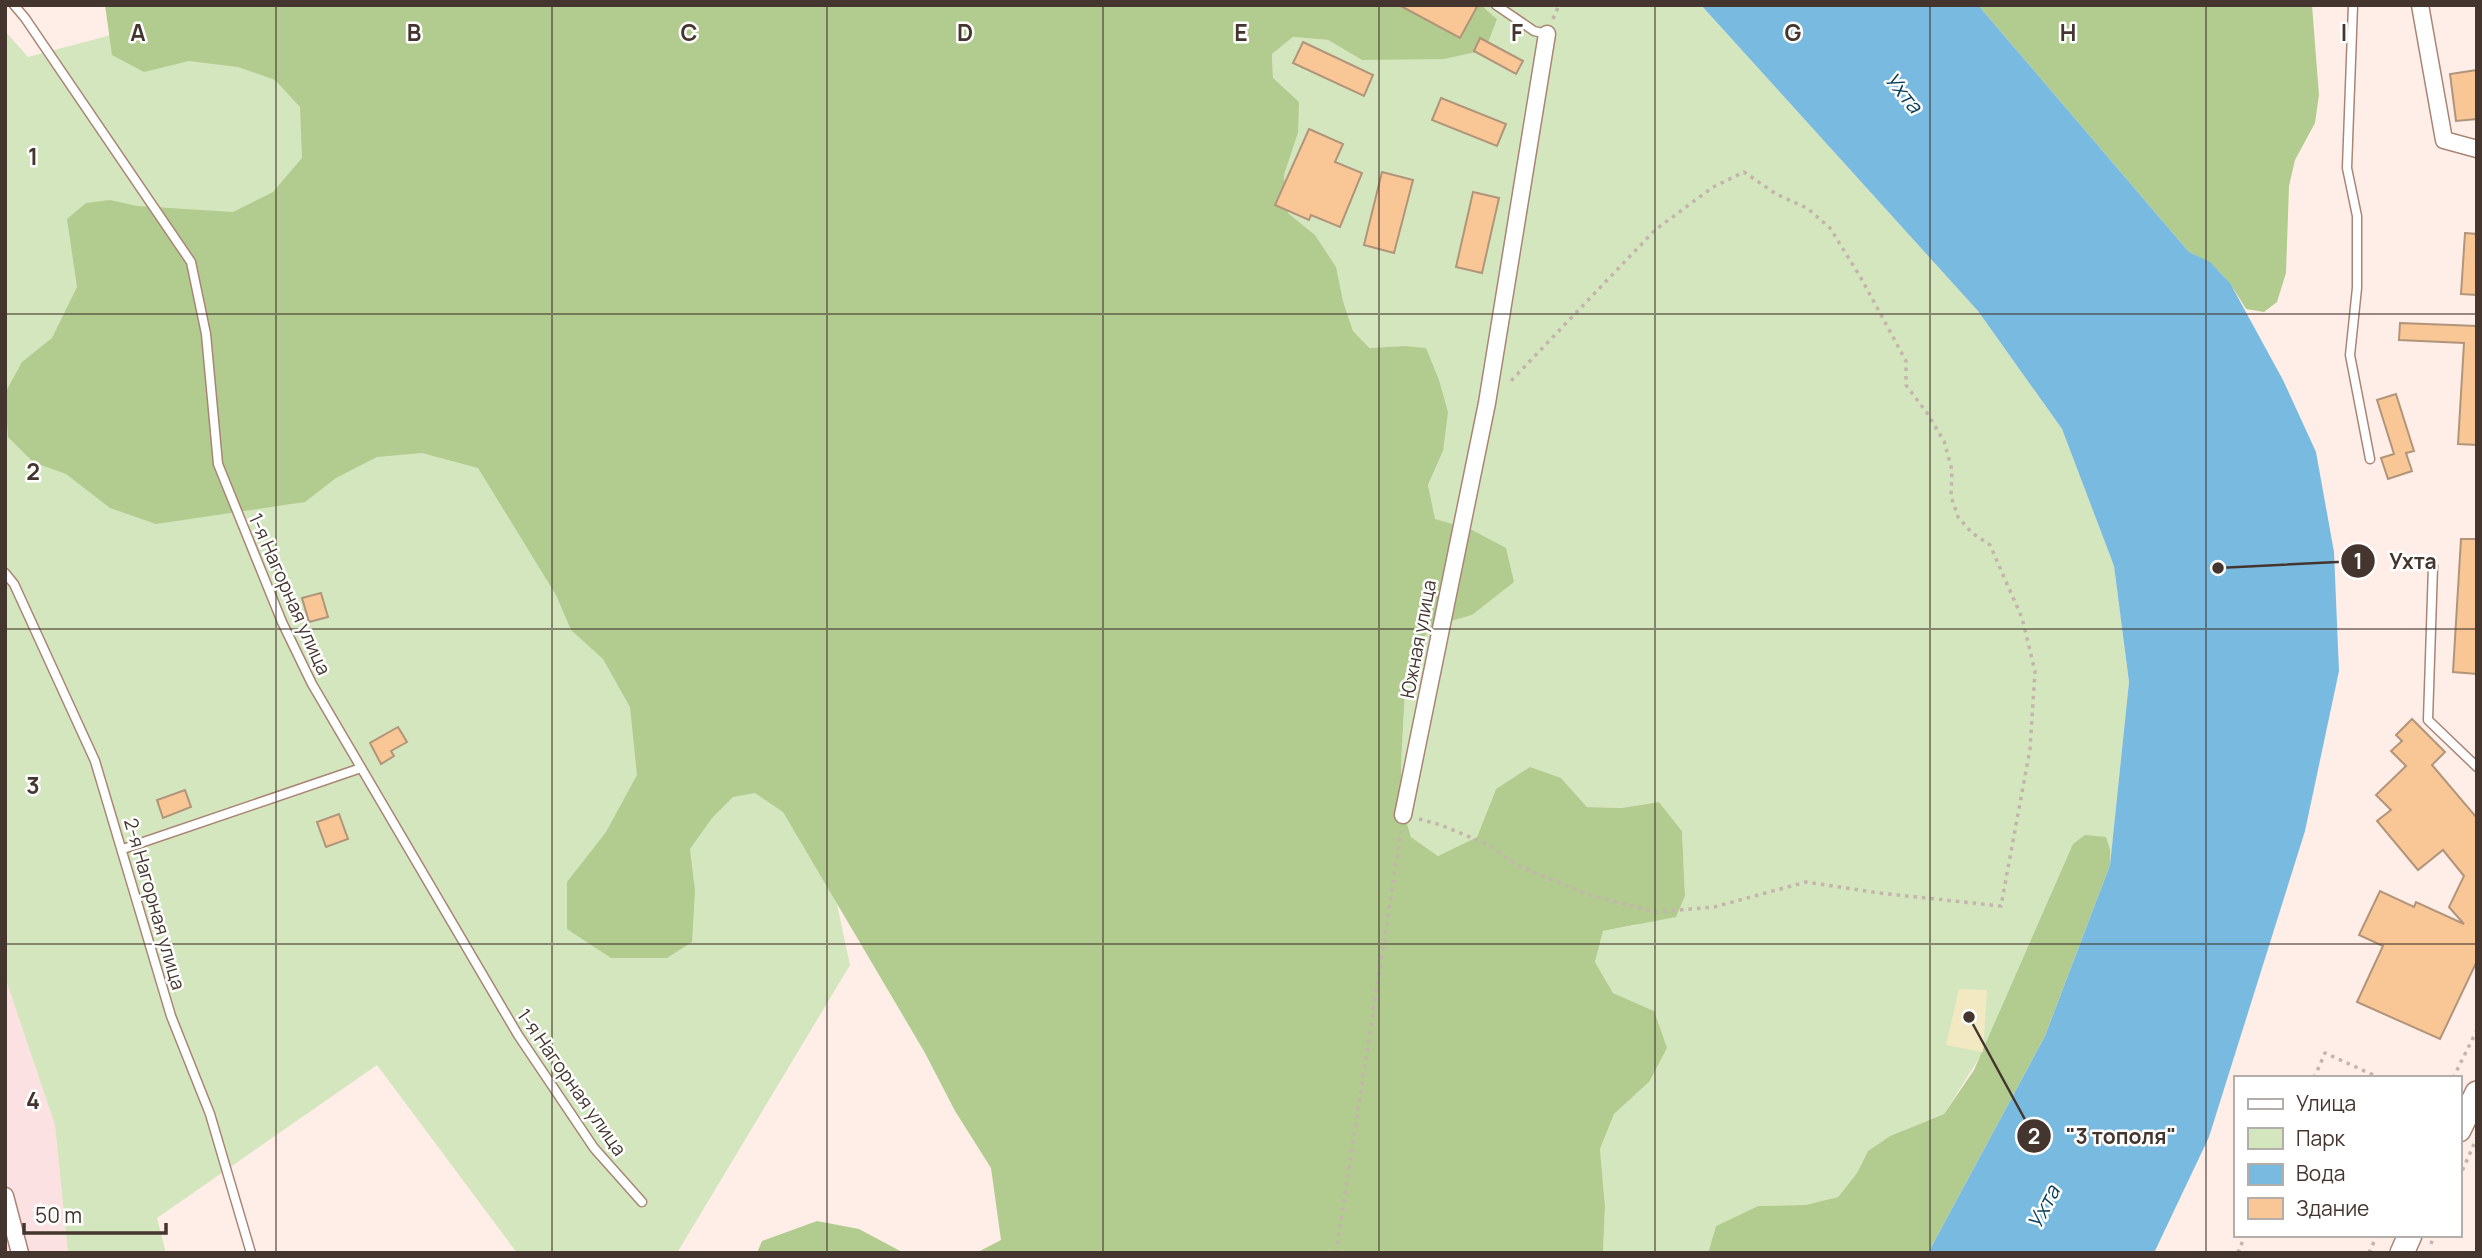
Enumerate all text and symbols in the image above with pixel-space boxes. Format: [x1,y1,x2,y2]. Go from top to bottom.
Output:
text: A [130,16,146,48]
text: B [407,16,421,48]
text: C [681,16,698,48]
text: D [957,16,973,48]
text: E [1234,16,1248,48]
text: F [1511,16,1523,48]
text: G [1785,16,1802,48]
text: H [2060,16,2076,48]
text: I [2341,16,2347,48]
water label: Ухта [1879,66,1930,119]
text: 1 [28,140,38,172]
text: 2 [26,455,40,487]
street label: 1-я Нагорная улица [243,509,337,679]
callout: Ухта [2341,540,2451,582]
text: 1 [2353,547,2363,575]
text: Ухта [2389,547,2437,575]
street label: Южная улица [1394,578,1442,700]
text: 3 [26,769,40,801]
street label: 2-я Нагорная улица [118,815,192,993]
street label: 1-я Нагорная улица [511,1003,633,1161]
legend [2234,1076,2461,1237]
text: 4 [26,1084,40,1116]
text: Улица [2296,1089,2356,1117]
callout: "3 тополя" [2017,1115,2191,1157]
text: 2 [2028,1122,2040,1150]
text: "3 тополя" [2066,1122,2176,1150]
text: Парк [2296,1124,2346,1152]
text: Вода [2296,1159,2346,1187]
water label: Ухта [2020,1179,2066,1234]
scale bar [24,1192,166,1236]
text: Здание [2296,1194,2369,1222]
text: 50 m [35,1201,82,1229]

